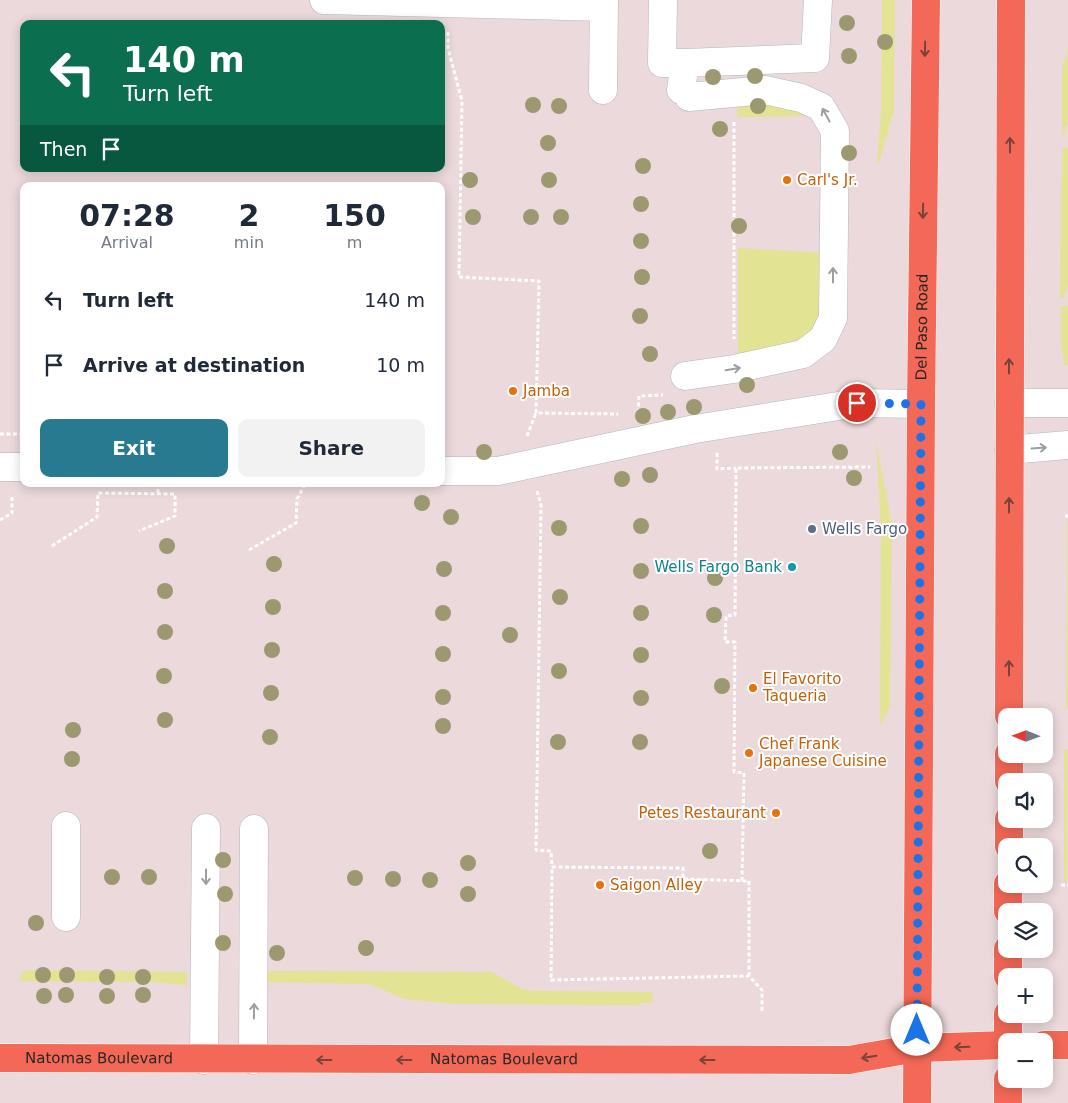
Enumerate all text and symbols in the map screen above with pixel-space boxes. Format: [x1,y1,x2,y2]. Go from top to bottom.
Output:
icon: left [40,40,105,105]
text: 140 m [123,40,245,80]
one-way arrow [920,40,930,56]
text: Turn left [123,81,212,106]
one-way arrow [820,108,830,122]
icon: arrive [97,135,125,163]
text: Then [40,138,87,160]
one-way arrow [1005,138,1015,154]
place label: Carl's Jr. [797,171,858,189]
marker: Carl's Jr. [781,174,793,186]
text: 07:28 [79,198,175,233]
text: 2 [238,198,259,233]
text: 150 [323,198,386,233]
one-way arrow [918,202,928,219]
text: Arrival [101,233,153,252]
text: min [234,233,264,252]
text: m [347,233,362,252]
one-way arrow [828,267,838,284]
street label: Del Paso Road [912,274,932,381]
icon: left [40,286,68,314]
text: Turn left [83,289,174,311]
text: 140 m [364,289,425,311]
icon: arrive [40,351,68,379]
text: Arrive at destination [83,354,305,376]
text: 10 m [376,354,425,376]
one-way arrow [1004,358,1014,374]
one-way arrow [725,364,741,374]
place label: Jamba [522,382,570,400]
pin [836,382,878,424]
marker: Jamba [507,385,519,397]
icon: arrive [843,389,871,417]
button: Exit [40,419,228,477]
button: Share [238,419,425,477]
one-way arrow [1030,443,1046,452]
one-way arrow [1004,497,1014,514]
place label: Wells Fargo [822,520,907,538]
marker: Wells Fargo [806,523,818,535]
place label: Wells Fargo Bank [654,558,782,576]
marker: Wells Fargo Bank [786,561,798,573]
one-way arrow [1004,660,1014,676]
place label: El Favorito Taqueria [762,670,841,705]
marker: El Favorito Taqueria [747,682,759,694]
north arrow [998,708,1052,762]
map controls [998,708,1053,1088]
place label: Chef Frank Japanese Cuisine [758,735,887,770]
marker: Chef Frank Japanese Cuisine [743,747,755,759]
button: sound [998,773,1053,828]
place label: Petes Restaurant [638,804,766,822]
marker: Petes Restaurant [770,807,782,819]
button: search [998,838,1053,893]
one-way arrow [201,868,211,885]
place label: Saigon Alley [610,876,703,894]
marker: Saigon Alley [594,879,606,891]
button: layers [998,903,1053,958]
button: + [998,968,1053,1023]
one-way arrow [249,1003,259,1020]
position arrow [890,1003,942,1055]
button: − [998,1033,1053,1088]
one-way arrow [954,1042,970,1051]
street label: Natomas Boulevard [25,1049,173,1067]
street label: Natomas Boulevard [430,1050,578,1068]
one-way arrow [861,1052,877,1062]
one-way arrow [317,1055,333,1065]
one-way arrow [396,1055,412,1065]
one-way arrow [699,1055,715,1065]

